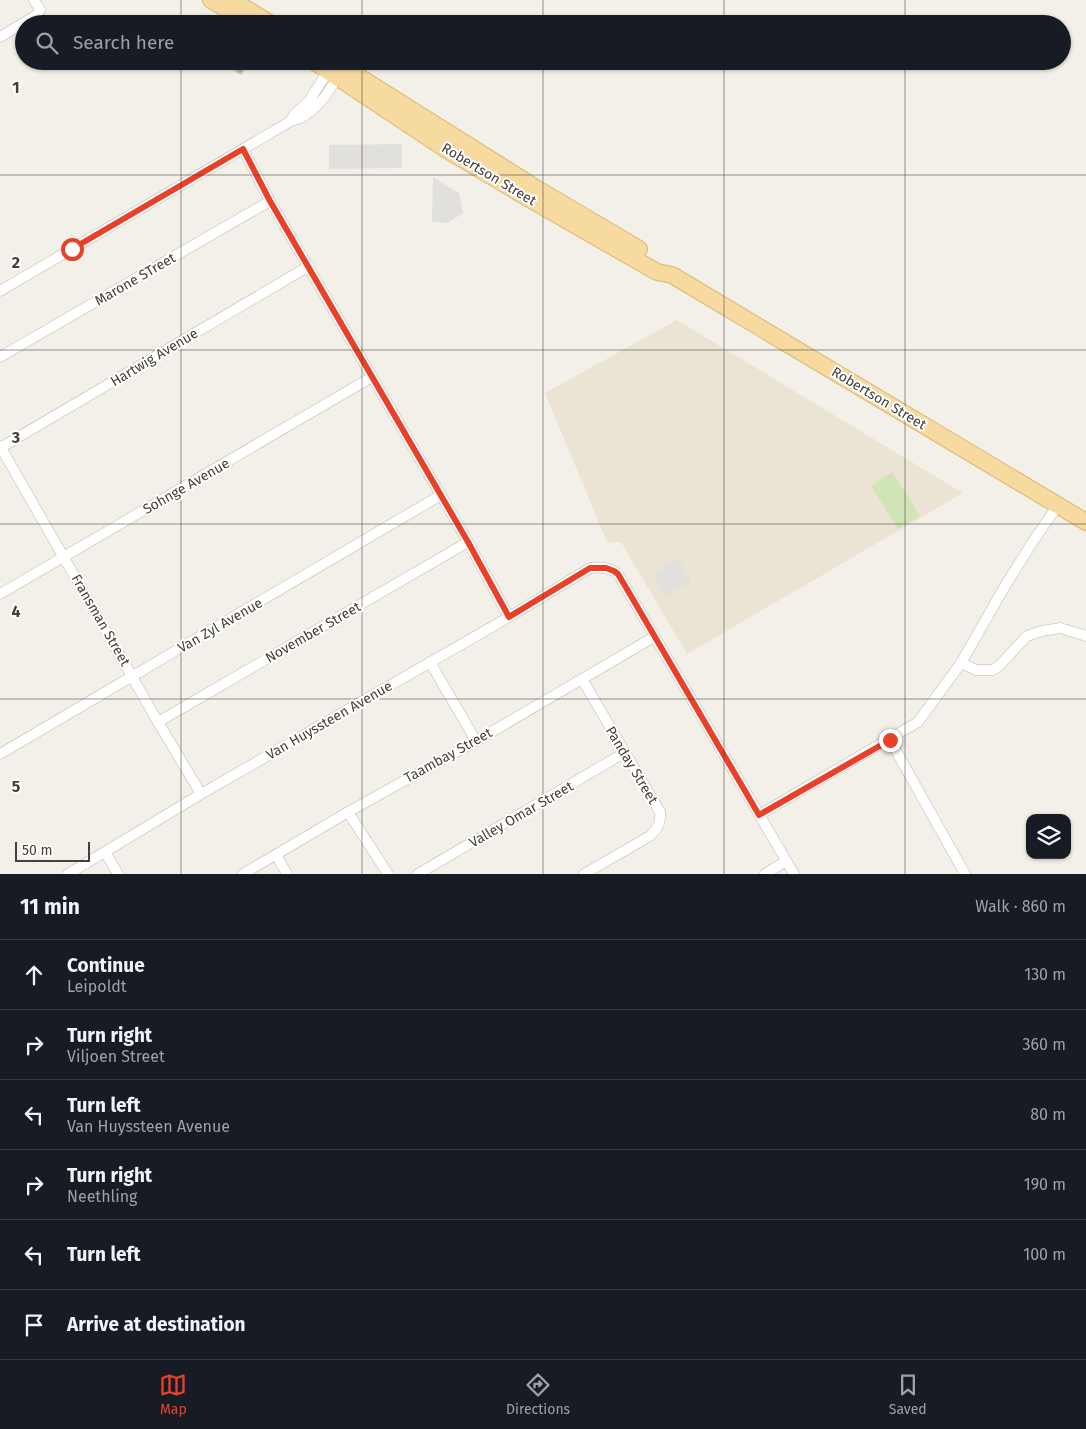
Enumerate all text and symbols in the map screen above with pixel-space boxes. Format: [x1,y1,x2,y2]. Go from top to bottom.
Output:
search box [15,15,1071,70]
icon: search [33,29,61,57]
text: Search here [73,31,174,54]
text: 1 [12,78,20,97]
street label: Robertson Street [438,139,540,210]
route start [61,238,84,261]
street label: Marone STreet [92,249,180,309]
text: 2 [12,253,20,272]
street label: Hartwig Avenue [107,325,201,390]
street label: Robertson Street [828,363,930,434]
text: 3 [11,428,20,447]
street label: Sohnge Avenue [140,455,233,518]
street label: Fransman Street [67,571,134,670]
street label: Van Zyl Avenue [175,594,266,657]
street label: November Street [263,598,365,667]
text: 4 [11,602,21,621]
street label: Van Huyssteen Avenue [263,677,395,763]
street label: Panday Street [602,723,662,808]
street label: Taambay Street [401,724,496,787]
route end [879,729,902,752]
text: 5 [12,777,21,796]
street label: Valley Omar Street [466,777,577,851]
map controls [1026,814,1071,859]
button: layers [1026,814,1071,859]
scale bar [15,839,90,862]
text: 50 m [22,842,53,859]
text: 11 min [20,894,80,920]
text: Walk · 860 m [975,897,1066,916]
text: Continue [67,954,145,977]
icon: ahead [20,961,48,989]
text: 130 m [1024,965,1066,984]
text: Leipoldt [67,977,127,996]
text: Turn right [67,1024,152,1047]
icon: right [20,1031,48,1059]
text: 360 m [1023,1035,1066,1054]
text: Viljoen Street [67,1047,165,1066]
text: Turn left [67,1094,141,1117]
icon: left [20,1101,48,1129]
text: 80 m [1030,1105,1066,1124]
text: Van Huyssteen Avenue [67,1117,230,1136]
text: Turn right [67,1164,152,1187]
icon: right [20,1171,48,1199]
text: 190 m [1024,1175,1066,1194]
text: Neethling [67,1187,137,1206]
icon: left [20,1241,48,1269]
text: Turn left [67,1243,141,1266]
text: 100 m [1023,1245,1066,1264]
icon: arrive [20,1311,48,1339]
text: Arrive at destination [67,1313,246,1336]
tab: Map [159,1371,187,1418]
tab: Directions [506,1371,570,1418]
tab: Saved [889,1371,927,1418]

